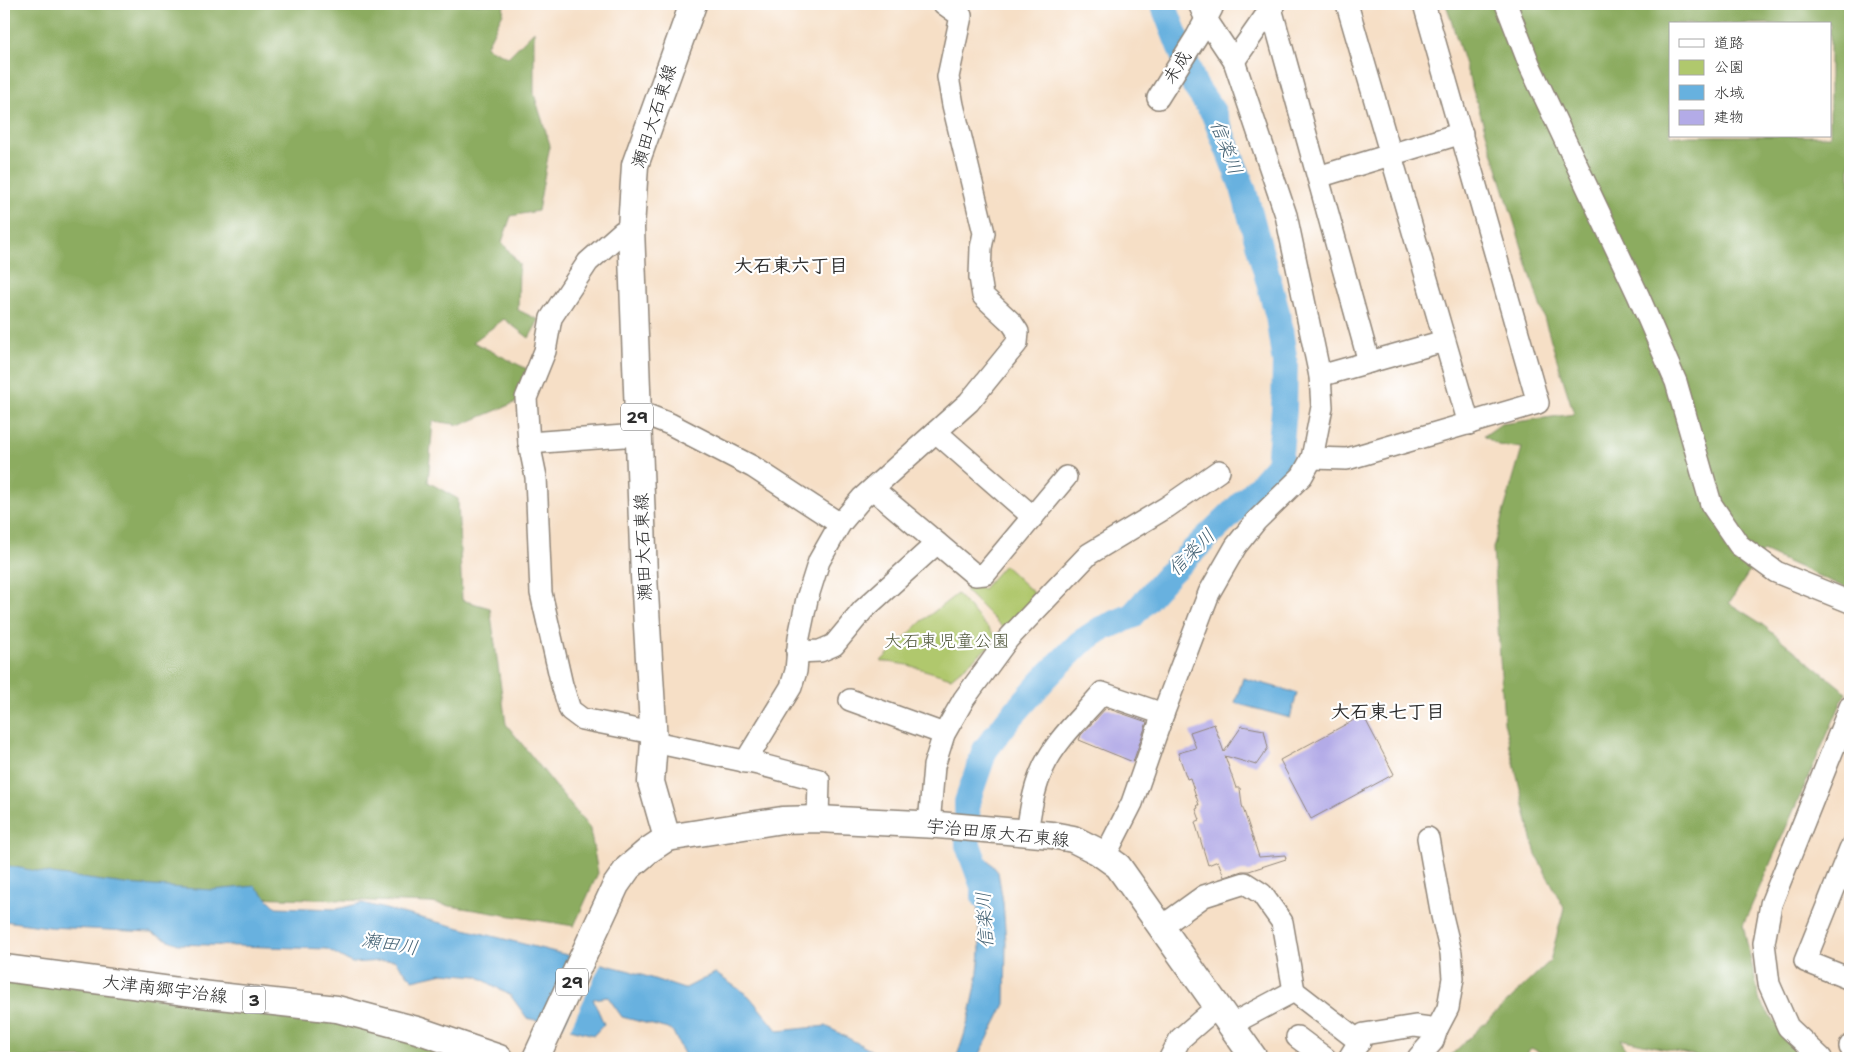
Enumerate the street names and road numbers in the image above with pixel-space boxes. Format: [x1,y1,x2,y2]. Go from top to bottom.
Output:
street label: 未成 [1157,45,1197,89]
street label: 瀬田大石東線 [626,61,682,171]
road number: 29 [621,404,653,431]
street label: 瀬田大石東線 [629,493,657,601]
street label: 宇治田原大石東線 [925,814,1071,852]
street label: 大津南郷宇治線 [101,969,229,1009]
road number: 29 [556,969,588,996]
road number: 3 [243,986,265,1014]

